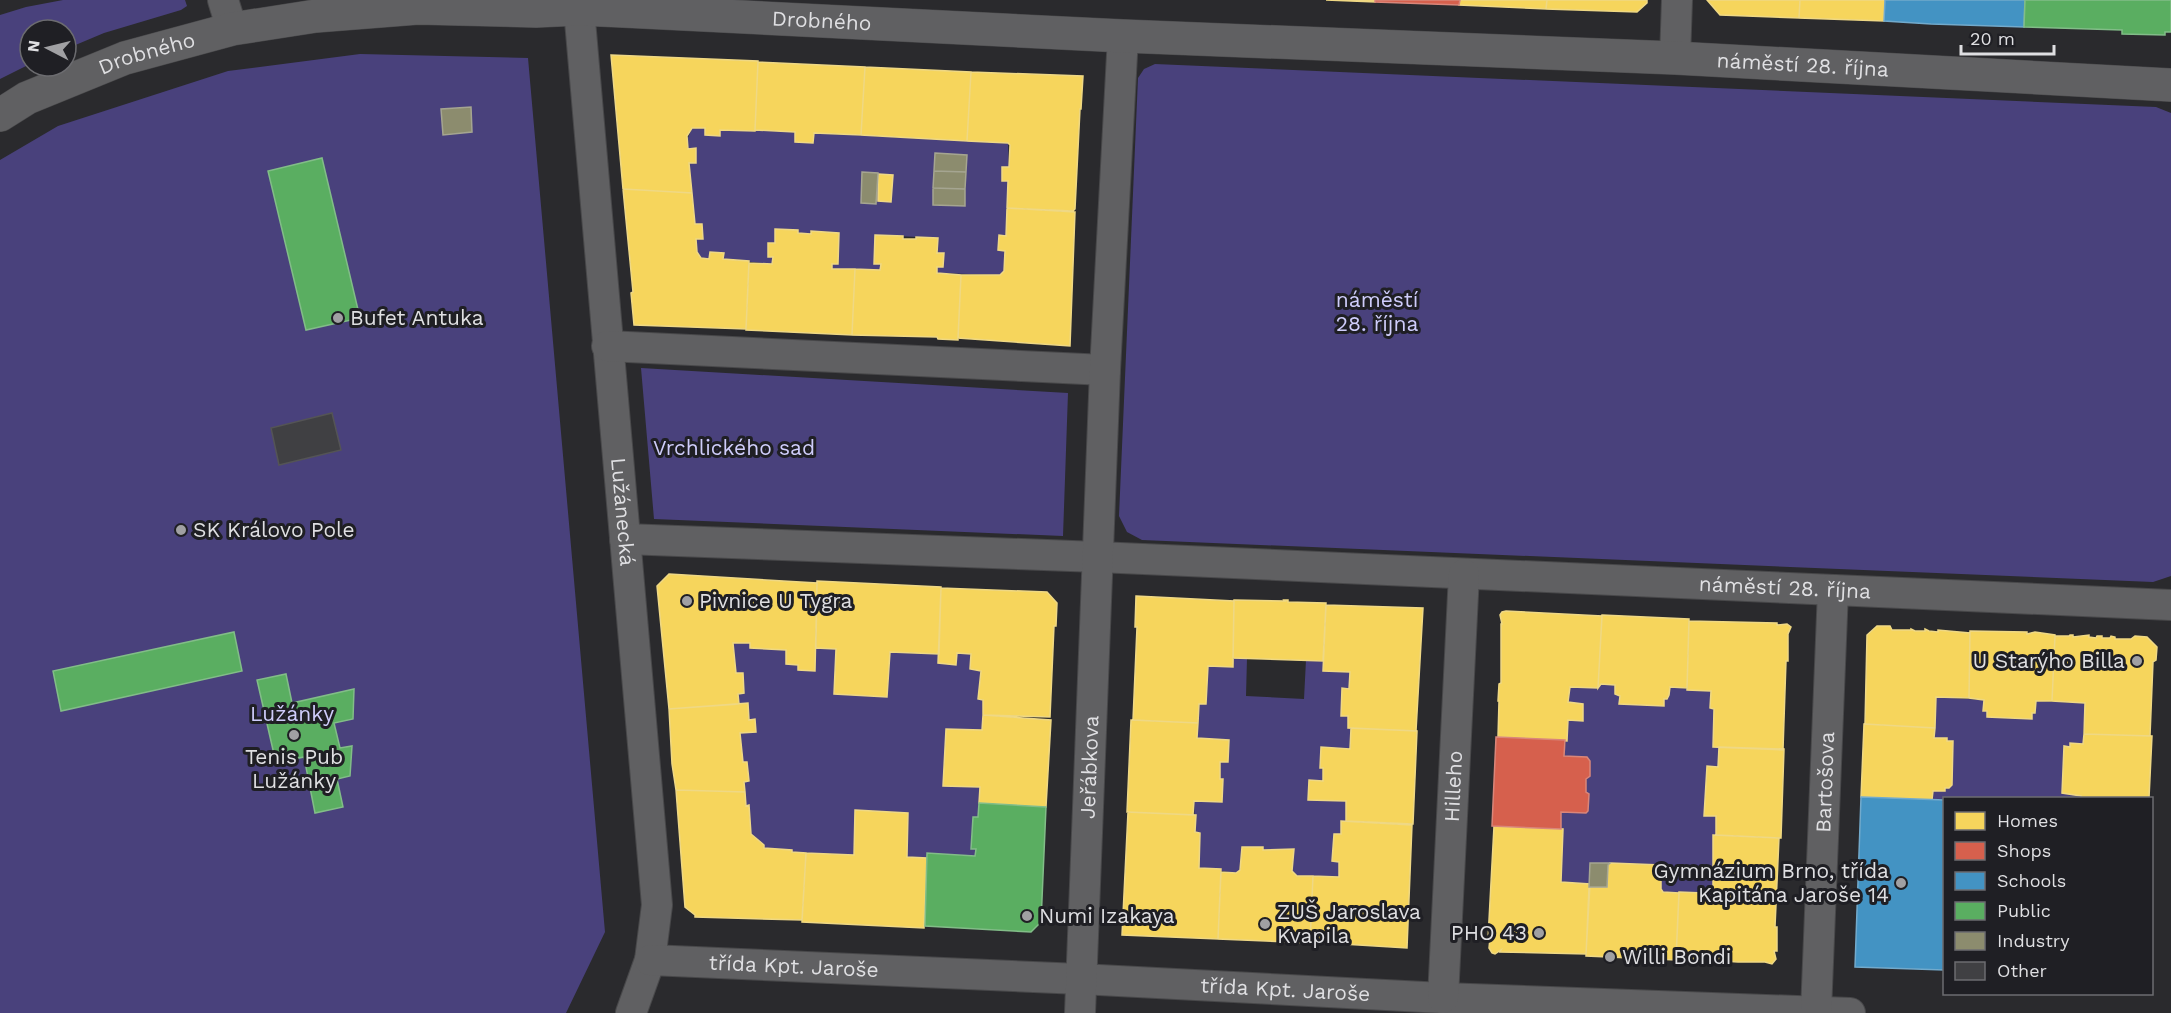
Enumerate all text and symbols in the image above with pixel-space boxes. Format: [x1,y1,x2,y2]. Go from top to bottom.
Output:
street label: Drobného [771,5,872,35]
north arrow [18,18,78,78]
scale bar [1961,18,2054,56]
street label: Drobného [94,27,198,80]
text: 20 m [1970,28,2015,49]
text: N [23,39,44,53]
street label: náměstí 28. října [1716,47,1890,82]
park label: náměstí 28. října [1336,287,1419,336]
place label: Bufet Antuka [350,305,484,330]
marker: Bufet Antuka [331,311,345,325]
park label: Vrchlického sad [653,435,815,460]
street label: Lužánecká [606,457,640,567]
place label: SK Královo Pole [193,517,355,542]
marker: SK Královo Pole [174,523,188,537]
street label: náměstí 28. října [1698,571,1872,604]
place label: Pivnice U Tygra [699,588,853,613]
marker: Pivnice U Tygra [680,594,694,608]
place label: U Starýho Billa [1973,648,2125,673]
marker: U Starýho Billa [2130,654,2144,668]
park label: Lužánky [250,701,334,726]
street label: Jeřábkova [1075,715,1104,820]
marker: Tenis Pub Lužánky [287,728,301,742]
street label: Bartošova [1810,731,1839,833]
place label: Tenis Pub Lužánky [245,744,343,793]
street label: Hilleho [1439,750,1467,823]
legend [1943,797,2153,995]
text: Homes [1997,810,2058,831]
text: Shops [1997,840,2051,861]
place label: Gymnázium Brno, třída Kapitána Jaroše 14 [1653,858,1889,907]
text: Schools [1997,870,2066,891]
marker: Gymnázium Brno, třída Kapitána Jaroše 14 [1894,876,1908,890]
place label: ZUŠ Jaroslava Kvapila [1277,899,1421,948]
text: Public [1997,900,2051,921]
place label: Numi Izakaya [1039,903,1175,928]
marker: Numi Izakaya [1020,909,1034,923]
marker: ZUŠ Jaroslava Kvapila [1258,917,1272,931]
place label: PHO 43 [1451,920,1527,945]
marker: PHO 43 [1532,926,1546,940]
text: Industry [1997,930,2070,951]
place label: Willi Bondi [1622,944,1731,969]
street label: třída Kpt. Jaroše [708,950,879,982]
marker: Willi Bondi [1603,950,1617,964]
text: Other [1997,960,2047,981]
street label: třída Kpt. Jaroše [1200,972,1371,1006]

